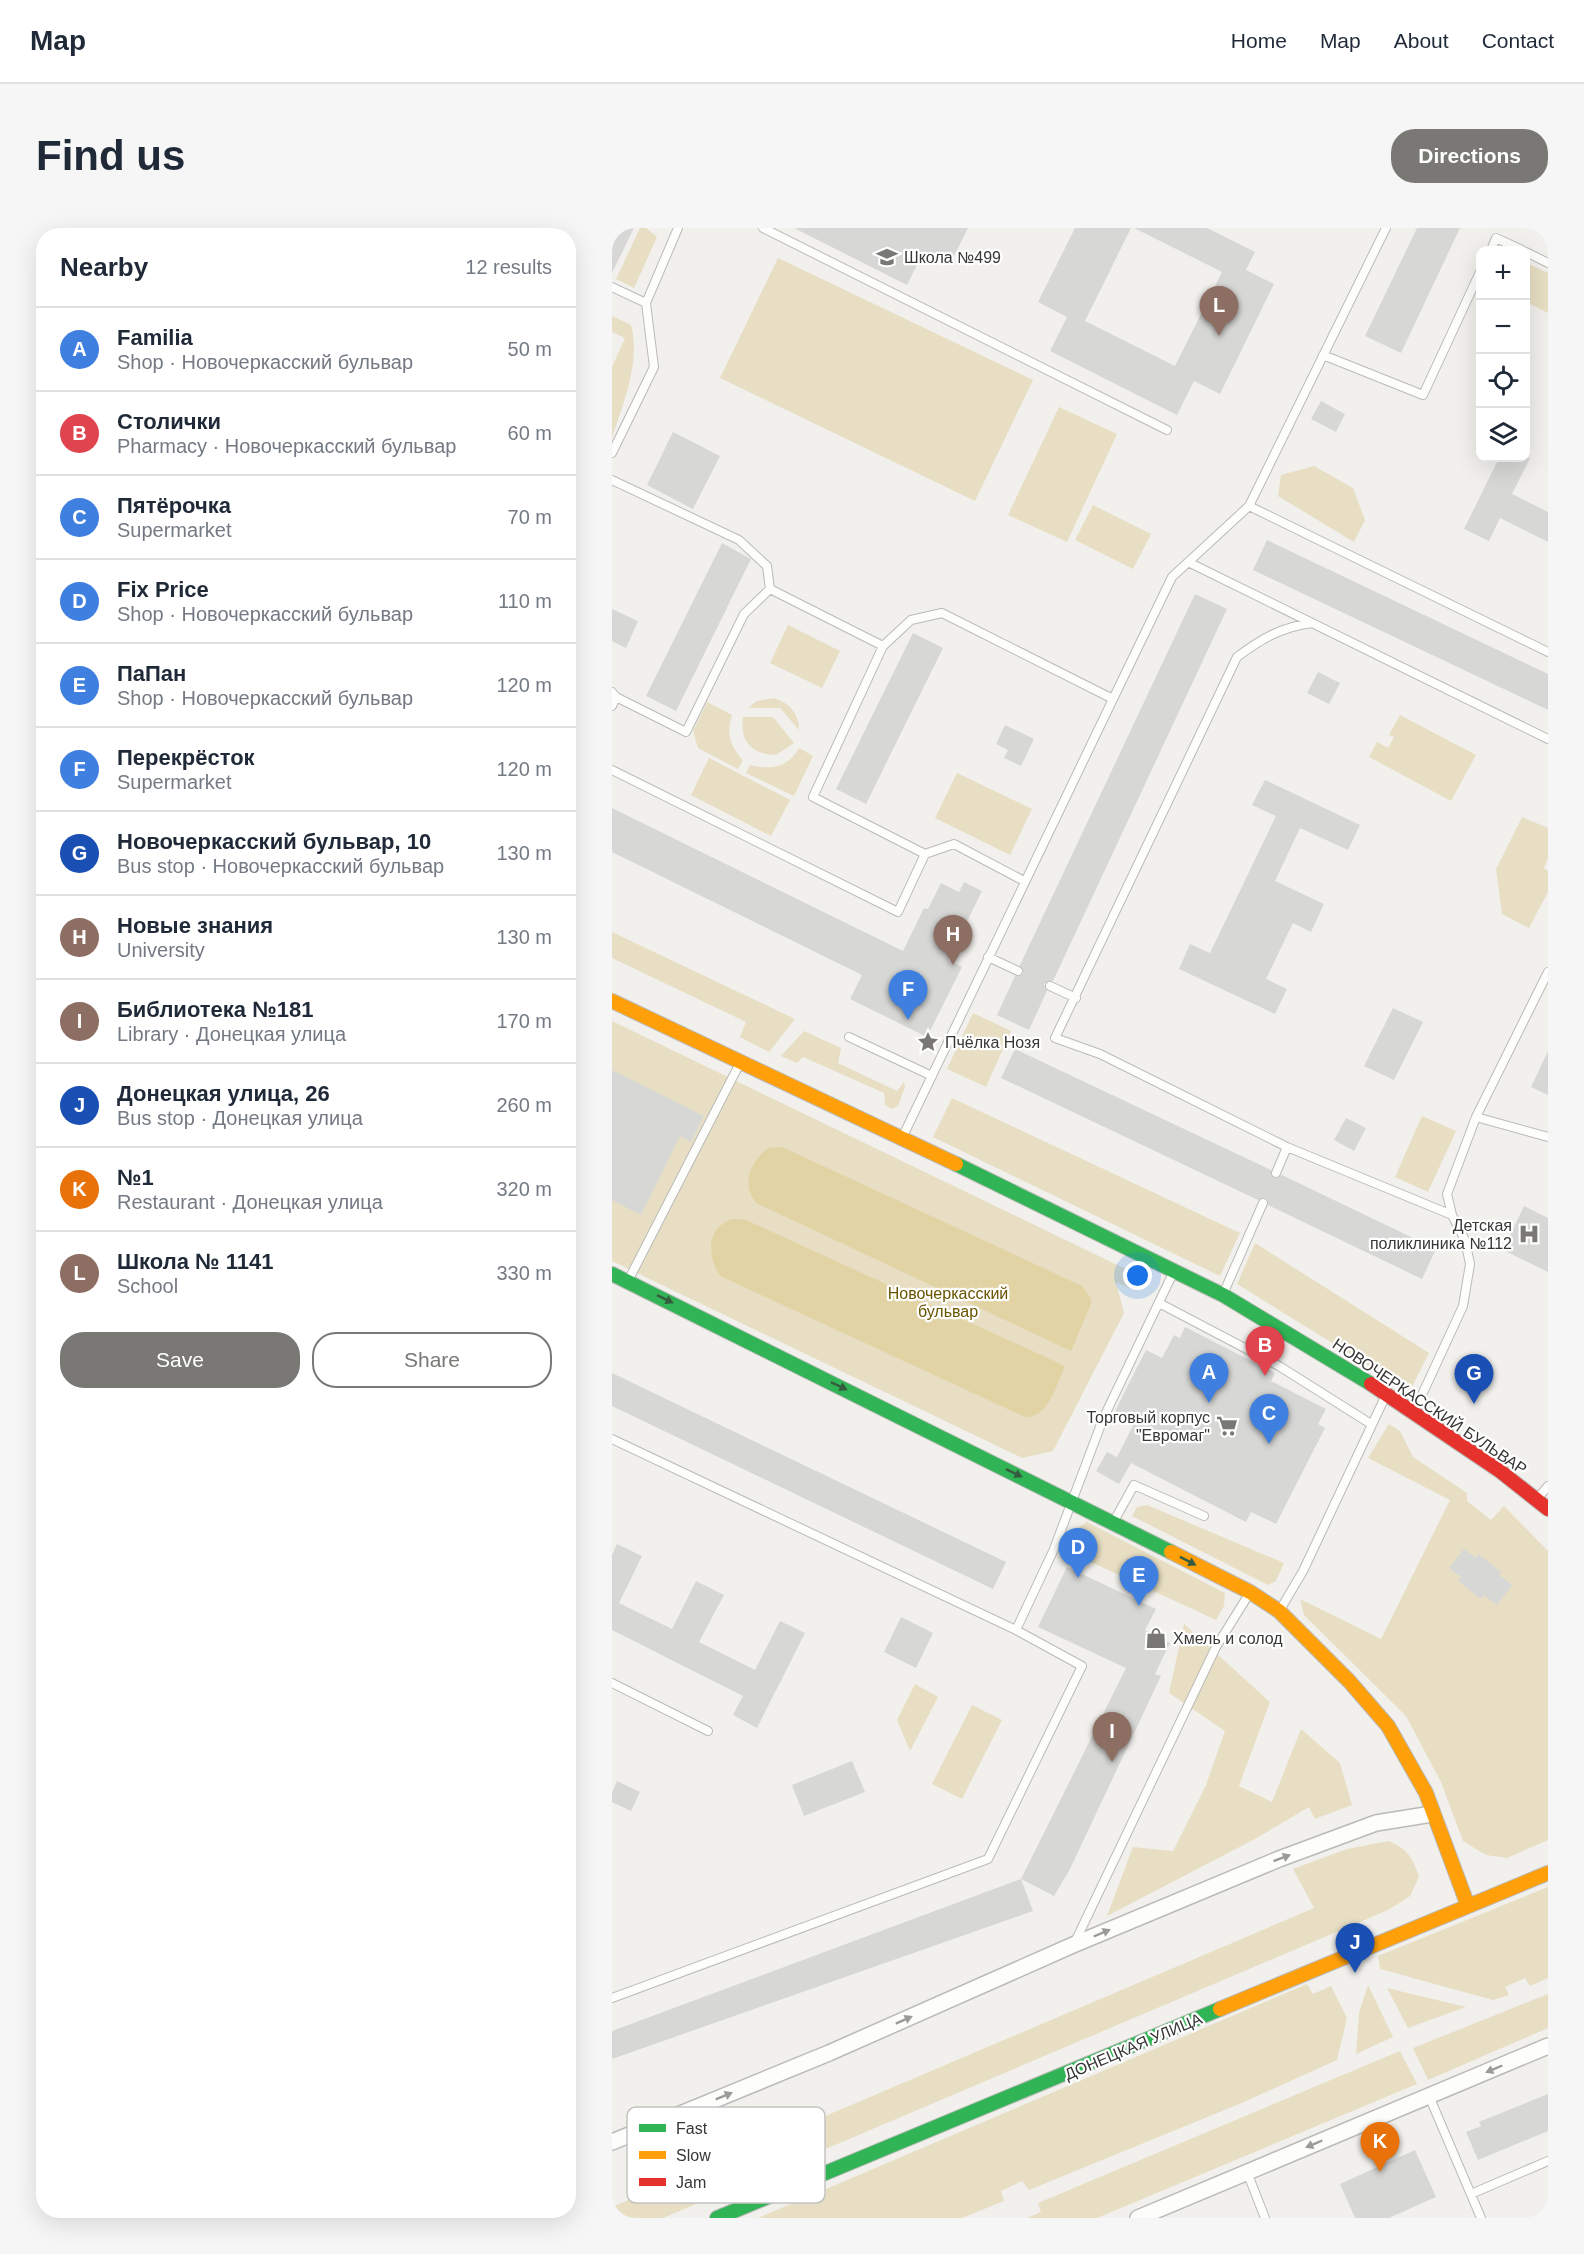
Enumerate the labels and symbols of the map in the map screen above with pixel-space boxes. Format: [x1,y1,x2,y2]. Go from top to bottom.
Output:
school or university icon: Школа №499 [875,245,899,269]
place label: Школа №499 [904,249,1001,266]
pin: L [1200,286,1238,336]
pin: H [934,916,972,965]
pin: F [888,970,928,1020]
place icon: Пчёлка Нозя [916,1030,940,1054]
place label: Пчёлка Нозя [945,1034,1040,1051]
place label: Детская поликлиника №112 [1370,1217,1512,1252]
hospital icon: Детская поликлиника №112 [1517,1222,1541,1246]
your location [1123,1261,1152,1290]
park label: Новочеркасский бульвар [888,1285,1008,1320]
one-way arrow [656,1294,673,1304]
pin: B [1246,1326,1284,1376]
street label: НОВОЧЕРКАССКИЙ БУЛЬВАР [1330,1334,1530,1478]
pin: A [1190,1354,1228,1403]
pin: G [1454,1354,1494,1404]
one-way arrow [831,1381,848,1390]
pin: C [1250,1394,1288,1444]
place label: Торговый корпус "Евромаг" [1086,1409,1210,1444]
supermarket icon: Торговый корпус "Евромаг" [1215,1414,1239,1438]
one-way arrow [1005,1468,1022,1477]
pin: D [1058,1528,1098,1578]
pin: E [1120,1556,1158,1606]
one-way arrow [1179,1556,1196,1565]
shop icon: Хмель и солод [1144,1626,1168,1650]
place label: Хмель и солод [1173,1630,1283,1647]
pin: I [1092,1712,1132,1762]
one-way arrow [1273,1853,1291,1863]
pin: J [1336,1924,1374,1973]
one-way arrow [1093,1928,1111,1938]
street label: ДОНЕЦКАЯ УЛИЦА [1062,2010,1205,2083]
one-way arrow [895,2015,913,2025]
one-way arrow [1485,2065,1503,2074]
one-way arrow [716,2091,734,2101]
legend [627,2107,825,2203]
text: Fast [676,2120,708,2137]
pin: K [1360,2122,1400,2172]
one-way arrow [1305,2140,1323,2149]
text: Slow [676,2147,711,2164]
text: Jam [676,2174,706,2191]

